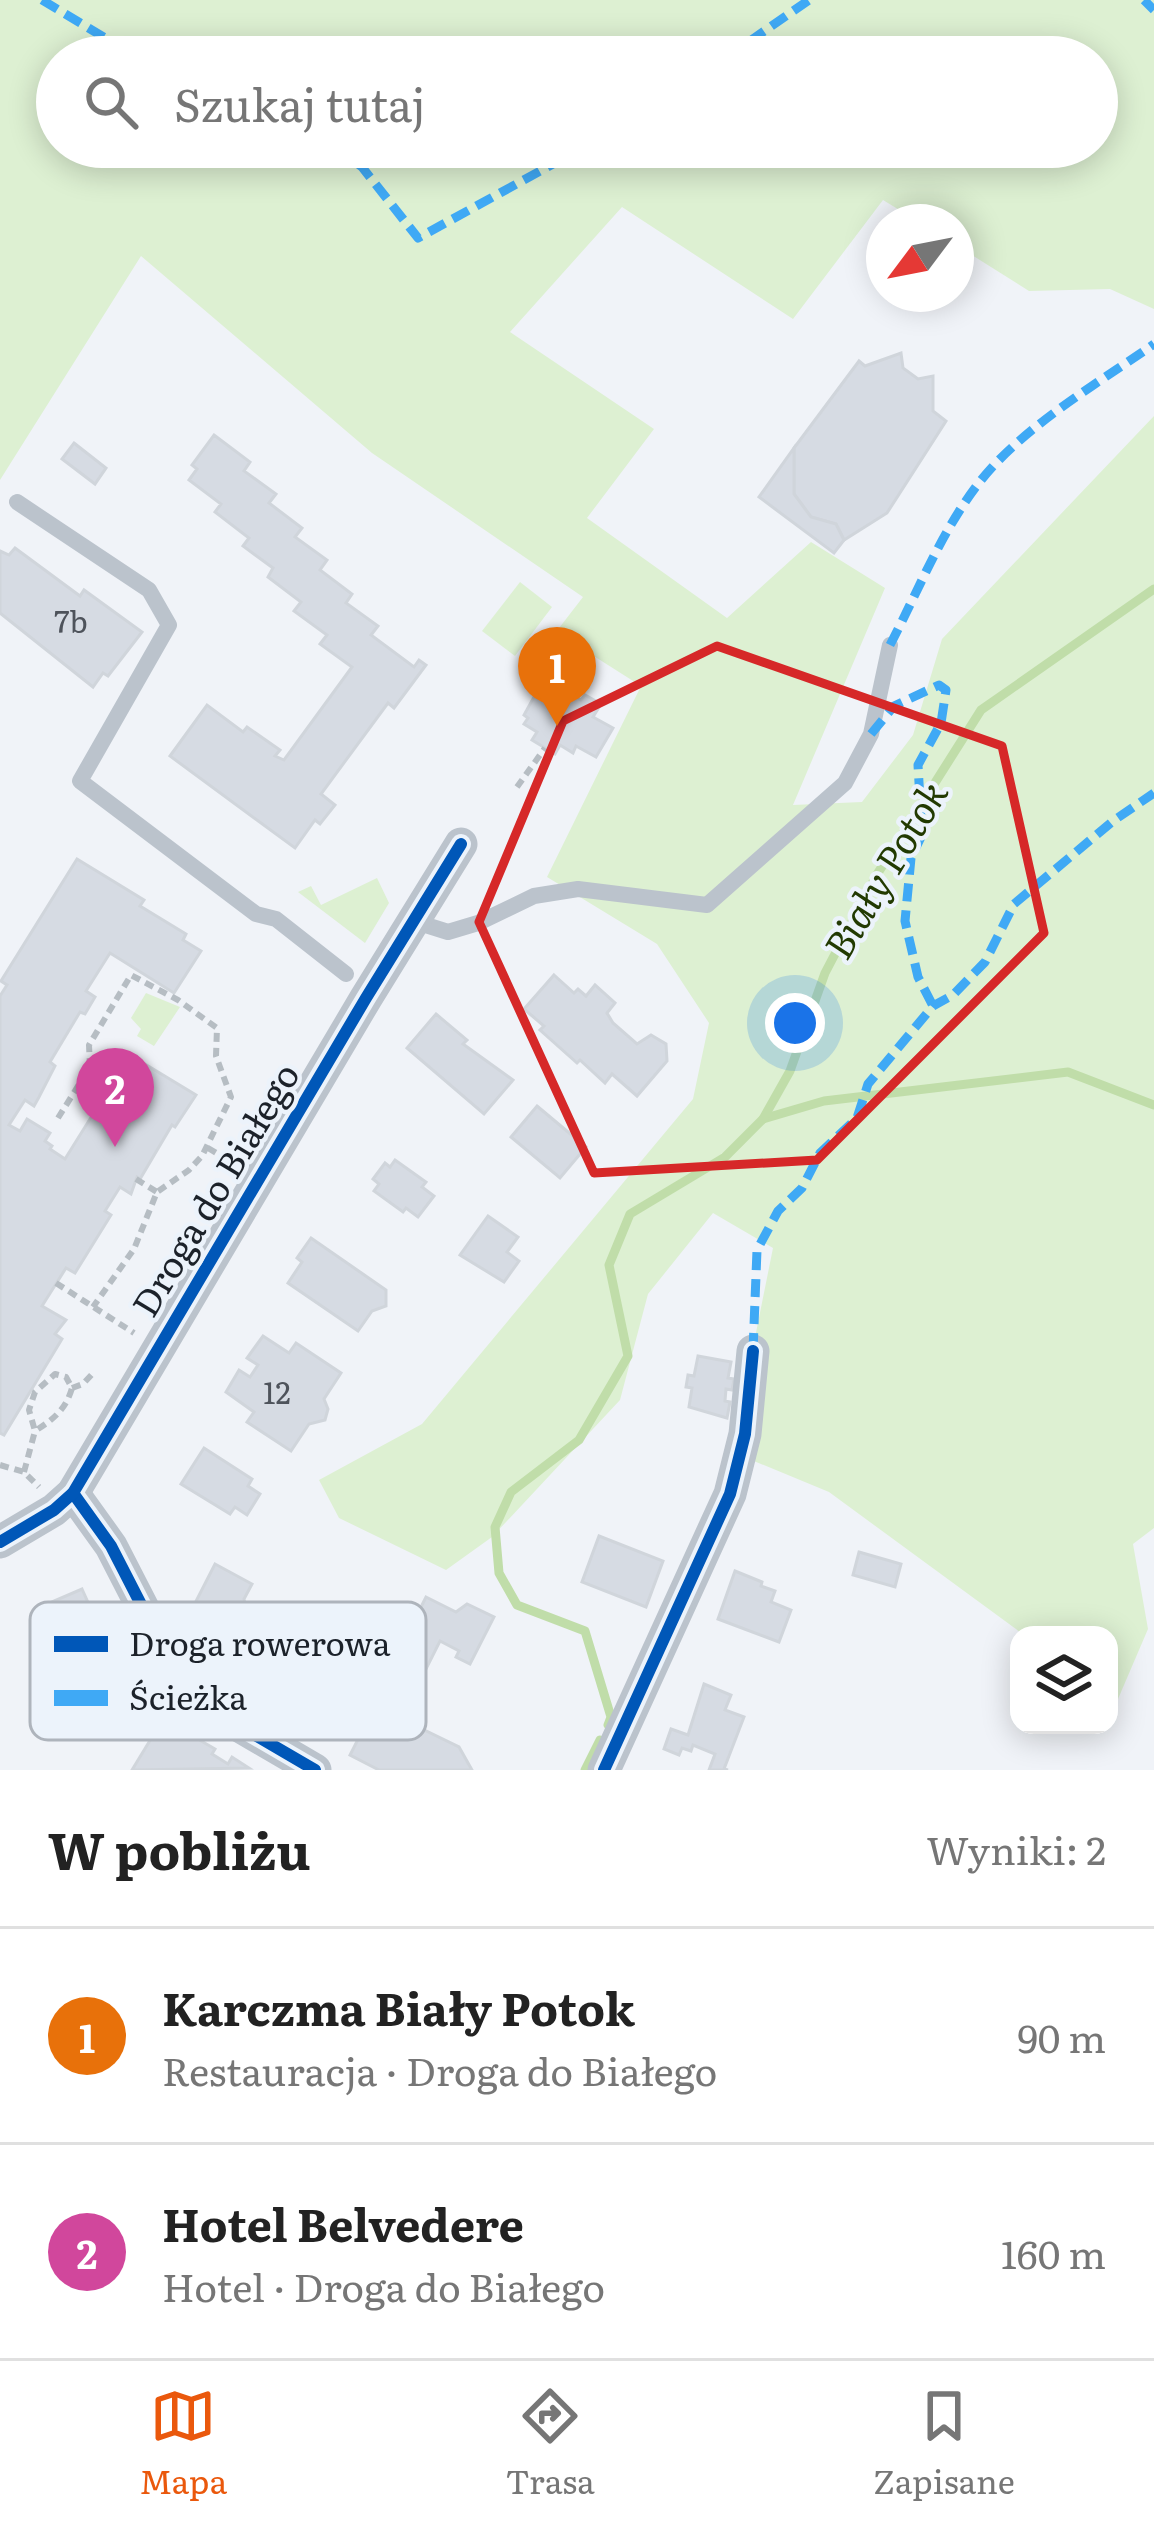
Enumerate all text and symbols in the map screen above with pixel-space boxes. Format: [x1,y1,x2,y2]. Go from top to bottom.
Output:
search box [36,36,1118,168]
icon: search [78,69,144,135]
text: Szukaj tutaj [174,69,425,136]
north arrow [866,204,974,312]
house number: 7b [54,598,88,642]
pin: 1 [518,627,596,726]
water label: Biały Potok [807,768,960,969]
your location [765,993,825,1053]
pin: 2 [76,1048,154,1147]
street label: Droga do Białego [117,1052,311,1326]
house number: 12 [263,1369,291,1413]
legend [30,1602,426,1740]
text: Droga rowerowa [129,1617,391,1666]
map controls [1010,1626,1118,1734]
button: layers [1010,1626,1118,1734]
text: Ścieżka [129,1671,247,1720]
text: W pobliżu [48,1810,311,1886]
text: Wyniki: 2 [926,1819,1106,1877]
text: Karczma Biały Potok [162,1973,635,2040]
text: 1 [79,2007,95,2065]
text: 90 m [1017,2007,1106,2065]
text: Restauracja · Droga do Białego [162,2040,717,2098]
text: Hotel Belvedere [162,2189,524,2256]
text: 2 [77,2223,97,2281]
text: 160 m [1001,2223,1106,2281]
text: Hotel · Droga do Białego [162,2256,605,2314]
tab: Mapa [139,2383,227,2504]
tab: Trasa [506,2383,595,2504]
tab: Zapisane [873,2383,1015,2504]

